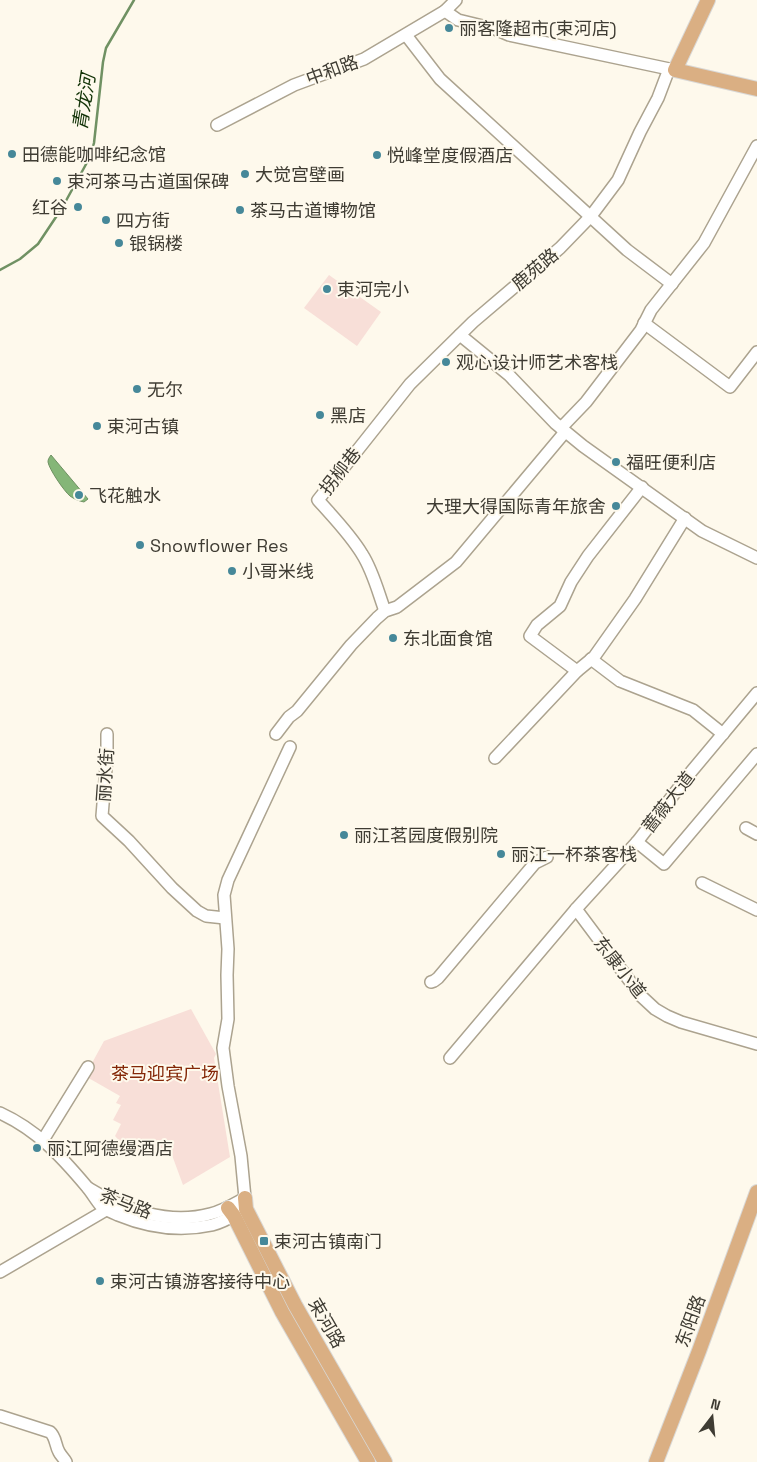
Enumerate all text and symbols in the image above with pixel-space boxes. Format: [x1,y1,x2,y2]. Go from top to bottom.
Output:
place label: 丽客隆超市(束河店) [459,17,617,40]
marker: 丽客隆超市(束河店) [443,22,455,34]
street label: 中和路 [303,50,361,90]
water label: 青龙河 [67,68,101,132]
place label: 田德能咖啡纪念馆 [22,143,166,166]
place label: 悦峰堂度假酒店 [387,144,513,167]
marker: 田德能咖啡纪念馆 [6,148,18,160]
marker: 悦峰堂度假酒店 [371,149,383,161]
place label: 大觉宫壁画 [255,163,345,186]
marker: 大觉宫壁画 [239,168,251,180]
place label: 束河茶马古道国保碑 [67,170,229,193]
marker: 束河茶马古道国保碑 [51,175,63,187]
place label: 红谷 [32,196,68,219]
place label: 茶马古道博物馆 [250,199,376,222]
marker: 红谷 [72,201,84,213]
marker: 茶马古道博物馆 [234,204,246,216]
place label: 四方街 [116,209,170,232]
marker: 四方街 [100,214,112,226]
place label: 银锅楼 [129,232,183,255]
marker: 银锅楼 [113,237,125,249]
street label: 鹿苑路 [507,243,563,295]
place label: 束河完小 [337,278,409,301]
marker: 束河完小 [321,283,333,295]
place label: 观心设计师艺术客栈 [456,351,618,374]
marker: 观心设计师艺术客栈 [440,356,452,368]
place label: 无尔 [147,378,183,401]
marker: 无尔 [131,383,143,395]
place label: 黑店 [330,404,366,427]
marker: 黑店 [314,409,326,421]
place label: 束河古镇 [107,415,179,438]
marker: 束河古镇 [91,420,103,432]
street label: 拐柳巷 [314,443,366,499]
place label: 福旺便利店 [626,451,716,474]
marker: 福旺便利店 [610,456,622,468]
place label: 飞花触水 [89,484,161,507]
marker: 飞花触水 [73,489,85,501]
place label: 大理大得国际青年旅舍 [426,495,606,518]
marker: 大理大得国际青年旅舍 [610,500,622,512]
place label: Snowflower Res [150,534,288,557]
marker: Snowflower Res [134,539,146,551]
place label: 小哥米线 [242,560,314,583]
marker: 小哥米线 [226,565,238,577]
place label: 东北面食馆 [403,627,493,650]
marker: 东北面食馆 [387,632,399,644]
street label: 丽水街 [92,747,118,803]
street label: 蔷薇大道 [637,767,699,837]
place label: 丽江茗园度假别院 [354,824,498,847]
marker: 丽江茗园度假别院 [338,829,350,841]
place label: 丽江一杯茶客栈 [511,843,637,866]
marker: 丽江一杯茶客栈 [495,848,507,860]
street label: 东康小道 [589,932,651,1002]
park label: 茶马迎宾广场 [111,1062,219,1085]
place label: 丽江阿德缦酒店 [47,1137,173,1160]
marker: 丽江阿德缦酒店 [31,1142,43,1154]
street label: 茶马路 [97,1183,155,1223]
place label: 束河古镇南门 [274,1230,382,1253]
marker: 束河古镇南门 [258,1235,270,1247]
place label: 束河古镇游客接待中心 [110,1270,290,1293]
marker: 束河古镇游客接待中心 [94,1275,106,1287]
street label: 东阳路 [670,1292,710,1350]
street label: 束河路 [304,1294,350,1352]
north arrow [687,1392,737,1442]
text: N [709,1395,723,1414]

